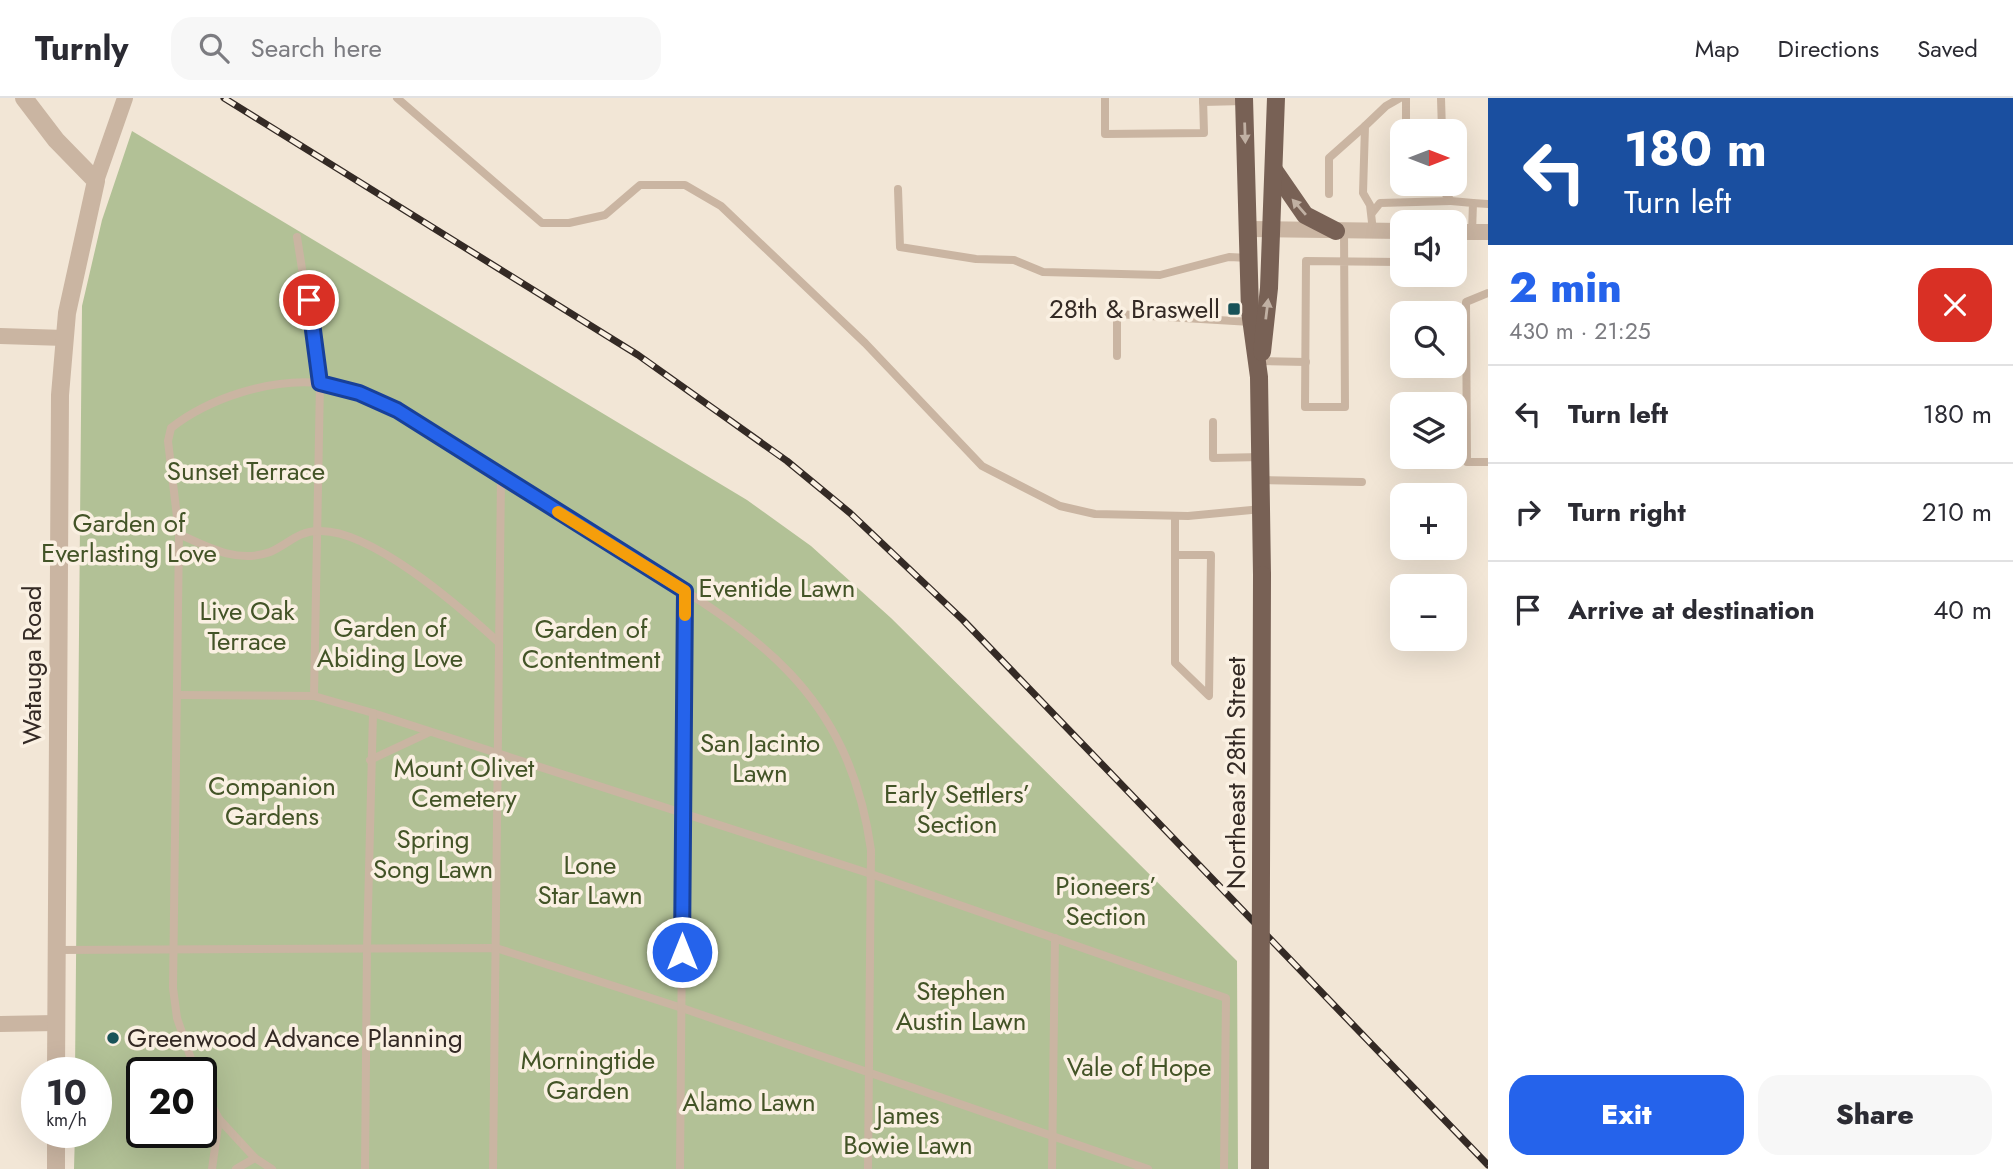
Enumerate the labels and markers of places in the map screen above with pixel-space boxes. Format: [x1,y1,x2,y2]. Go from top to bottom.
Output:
pin [279,270,339,330]
place label: 28th & Braswell [1049,290,1220,328]
marker: 28th & Braswell [1226,301,1242,317]
place label: Greenwood Advance Planning [127,1019,463,1057]
marker: Greenwood Advance Planning [105,1030,121,1046]

